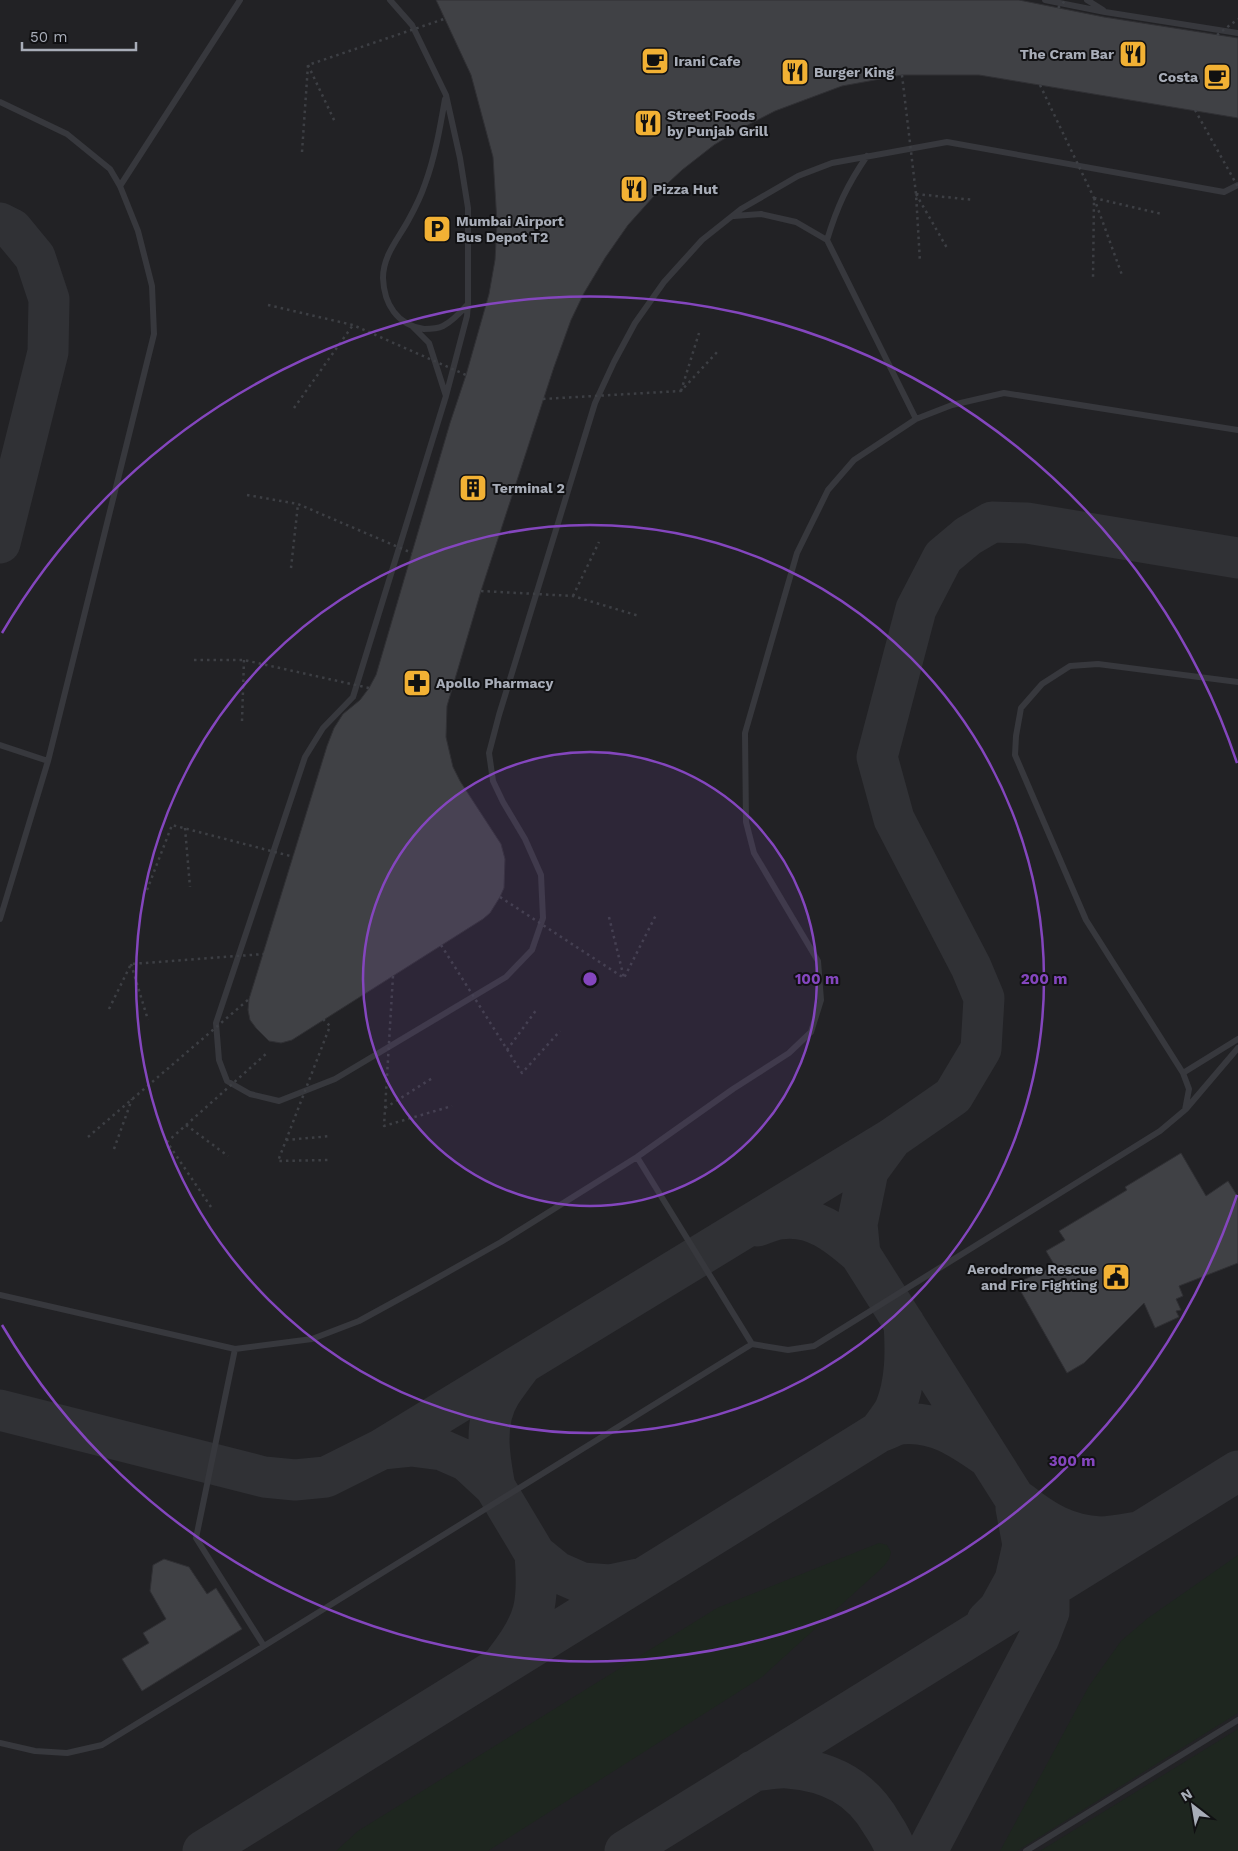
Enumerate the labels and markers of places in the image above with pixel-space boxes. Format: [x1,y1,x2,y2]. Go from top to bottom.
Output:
restaurant icon: The Cram Bar [1118,39,1148,69]
cafe icon: Irani Cafe [640,46,670,76]
place label: The Cram Bar [1020,46,1114,62]
place label: Irani Cafe [674,53,741,69]
restaurant icon: Burger King [780,57,810,87]
cafe icon: Costa [1202,62,1232,92]
place label: Burger King [814,64,894,80]
place label: Costa [1158,69,1199,85]
place label: Street Foods by Punjab Grill [667,107,768,139]
restaurant icon: Street Foods by Punjab Grill [633,108,663,138]
restaurant icon: Pizza Hut [619,174,649,204]
place label: Pizza Hut [653,181,718,197]
place label: Mumbai Airport Bus Depot T2 [456,213,564,245]
parking icon: Mumbai Airport Bus Depot T2 [422,214,452,244]
building icon: Terminal 2 [458,473,488,503]
place label: Terminal 2 [492,480,565,496]
pharmacy icon: Apollo Pharmacy [402,668,432,698]
place label: Apollo Pharmacy [436,675,553,691]
centre of rings [581,970,599,988]
place label: Aerodrome Rescue and Fire Fighting [967,1261,1097,1293]
public building icon: Aerodrome Rescue and Fire Fighting [1101,1262,1131,1292]

